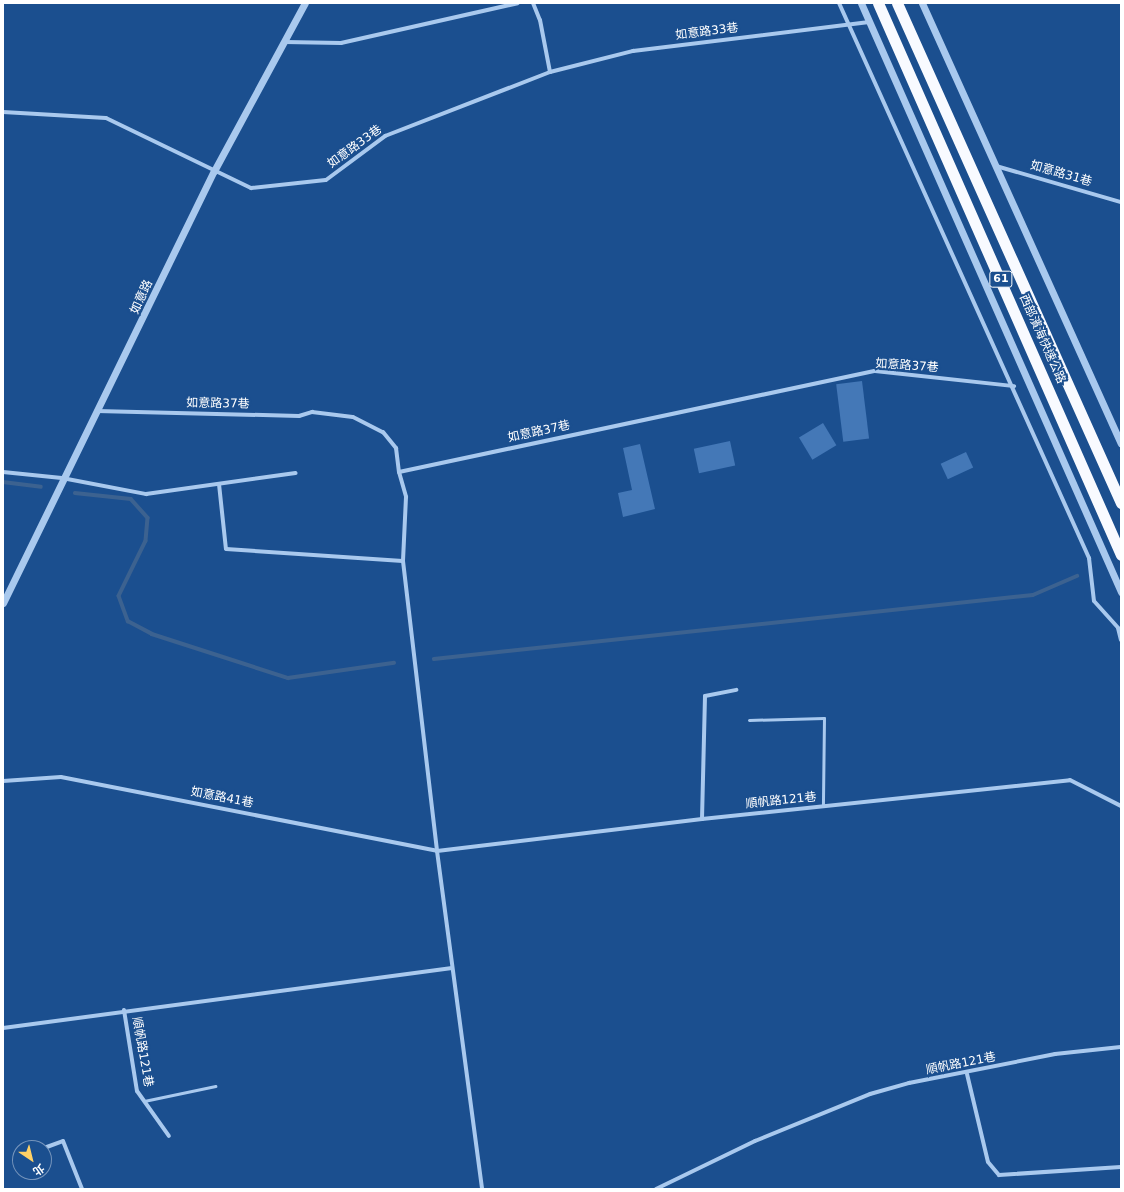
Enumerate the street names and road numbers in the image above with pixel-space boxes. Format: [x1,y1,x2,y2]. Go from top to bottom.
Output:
street label: 如意路33巷 [675,21,739,43]
street label: 如意路33巷 [325,123,385,171]
street label: 如意路31巷 [1029,158,1093,190]
road number: 61 [989,270,1013,288]
street label: 如意路 [128,278,156,316]
street label: 西部濱海快速公路 [1016,292,1068,386]
street label: 如意路37巷 [875,357,939,375]
street label: 如意路37巷 [186,396,250,412]
street label: 如意路37巷 [507,418,571,446]
street label: 如意路41巷 [190,785,254,811]
street label: 順帆路121巷 [745,790,817,812]
street label: 順帆路121巷 [129,1016,155,1088]
street label: 順帆路121巷 [925,1050,997,1078]

